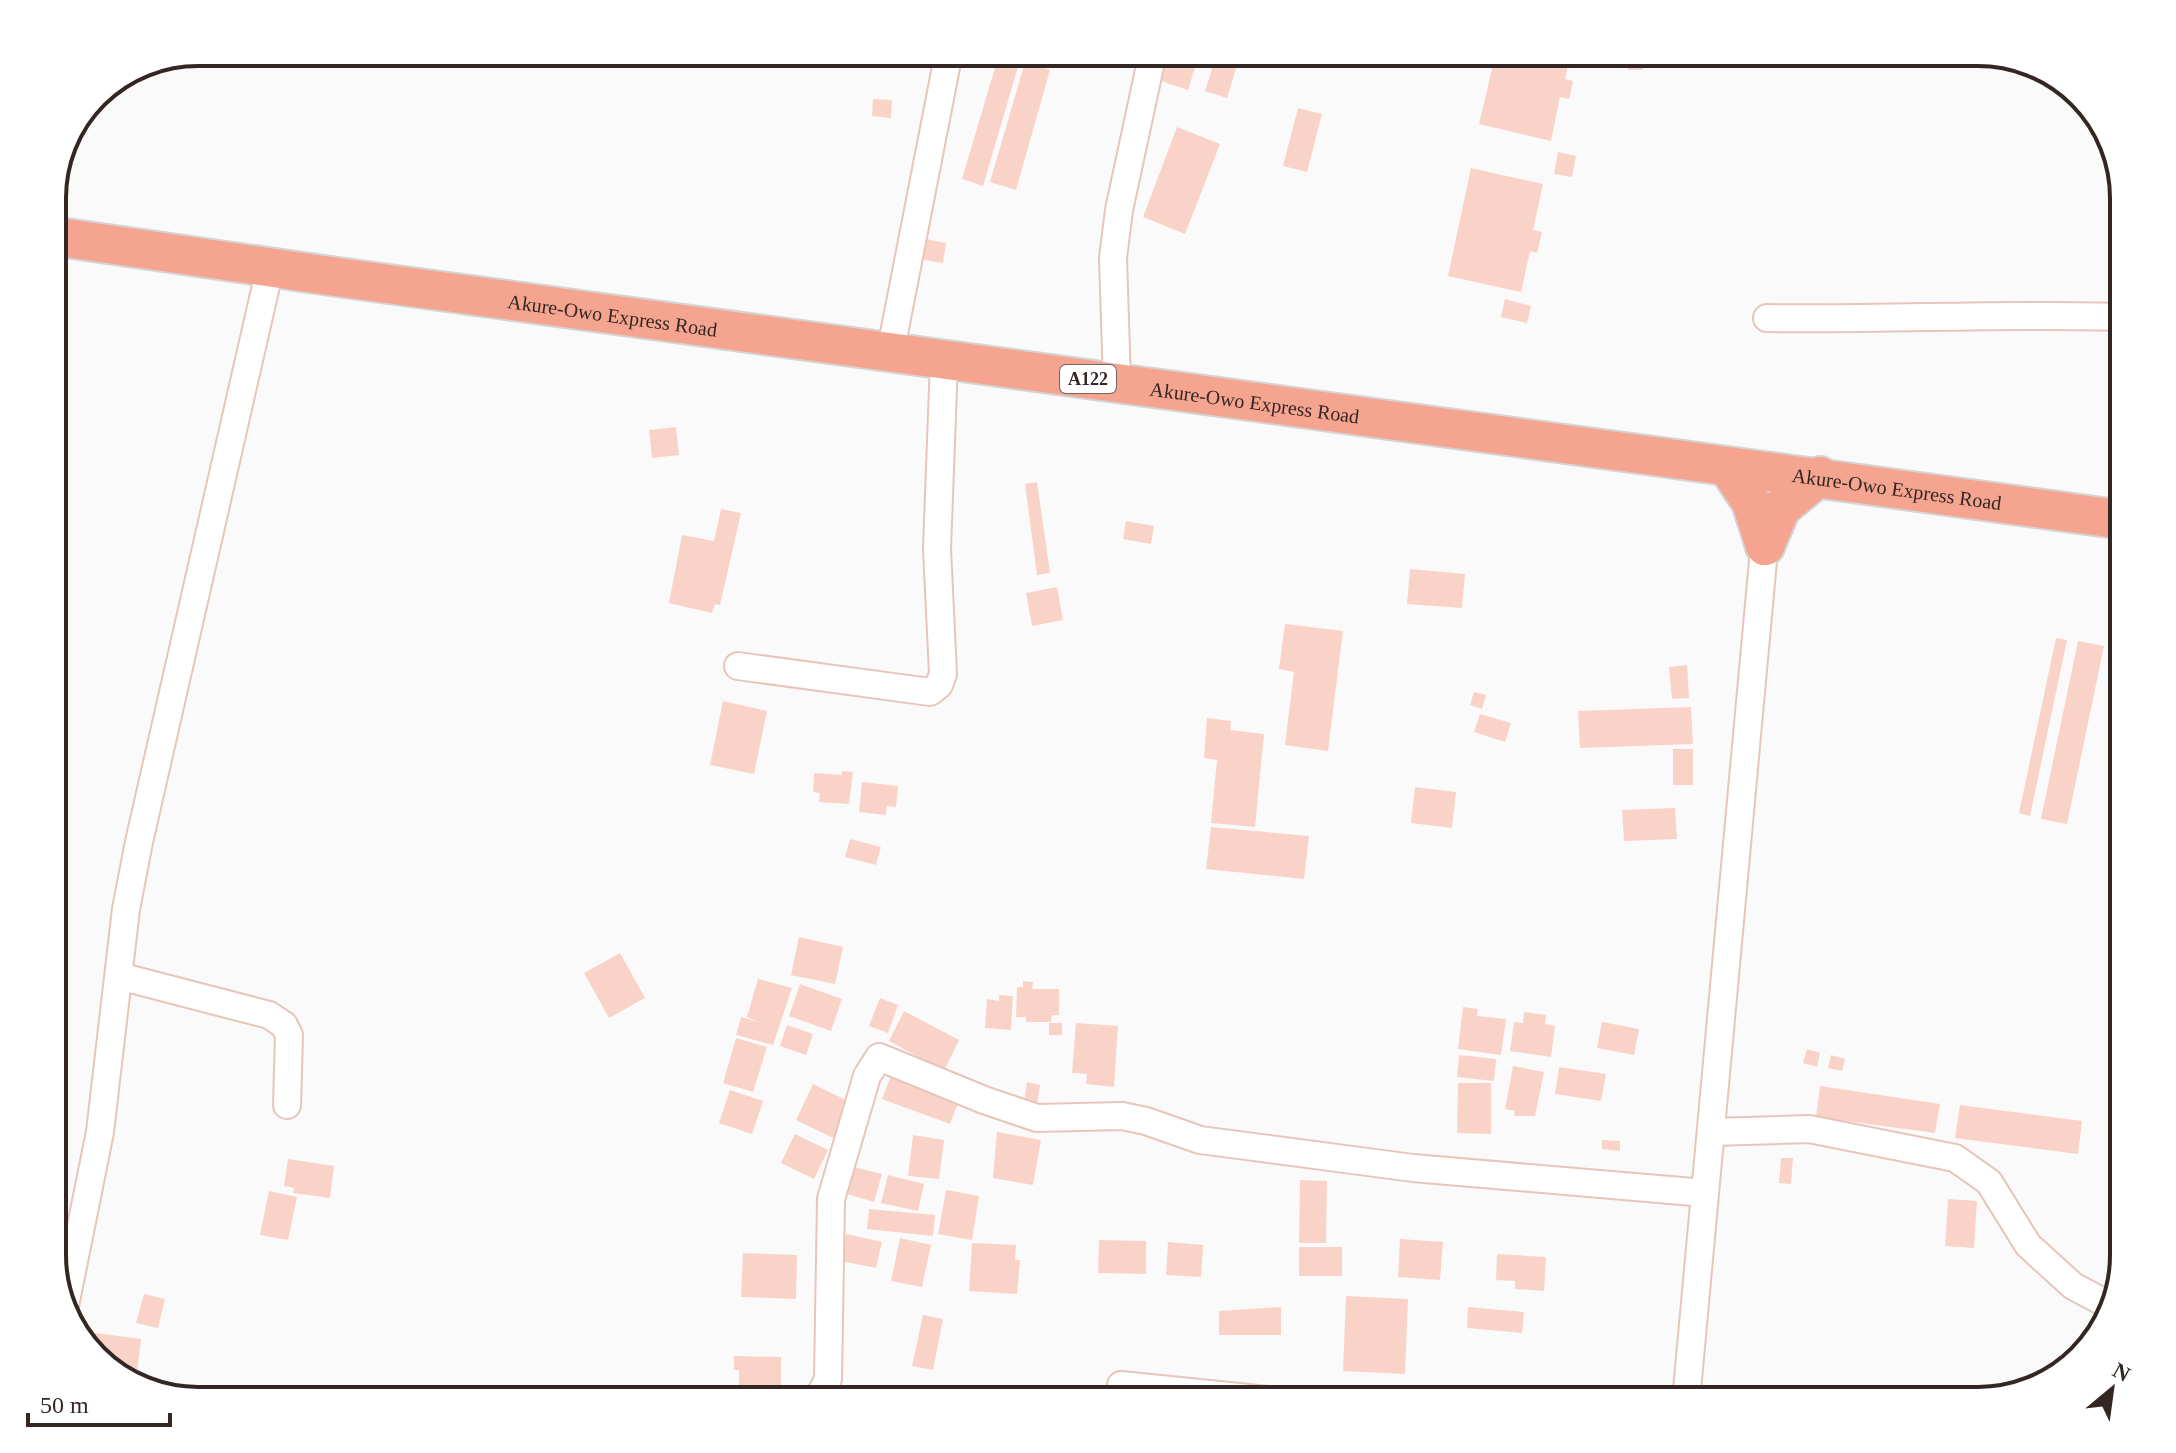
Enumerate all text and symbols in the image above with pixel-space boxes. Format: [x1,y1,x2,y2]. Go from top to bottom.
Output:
street label: Akure-Owo Express Road [506,290,719,341]
road number: A122 [1060,365,1116,393]
street label: Akure-Owo Express Road [1148,378,1361,428]
street label: Akure-Owo Express Road [1791,464,2003,514]
north arrow [2072,1349,2152,1429]
text: N [2108,1357,2135,1387]
scale bar [28,1377,170,1427]
text: 50 m [40,1392,89,1418]

